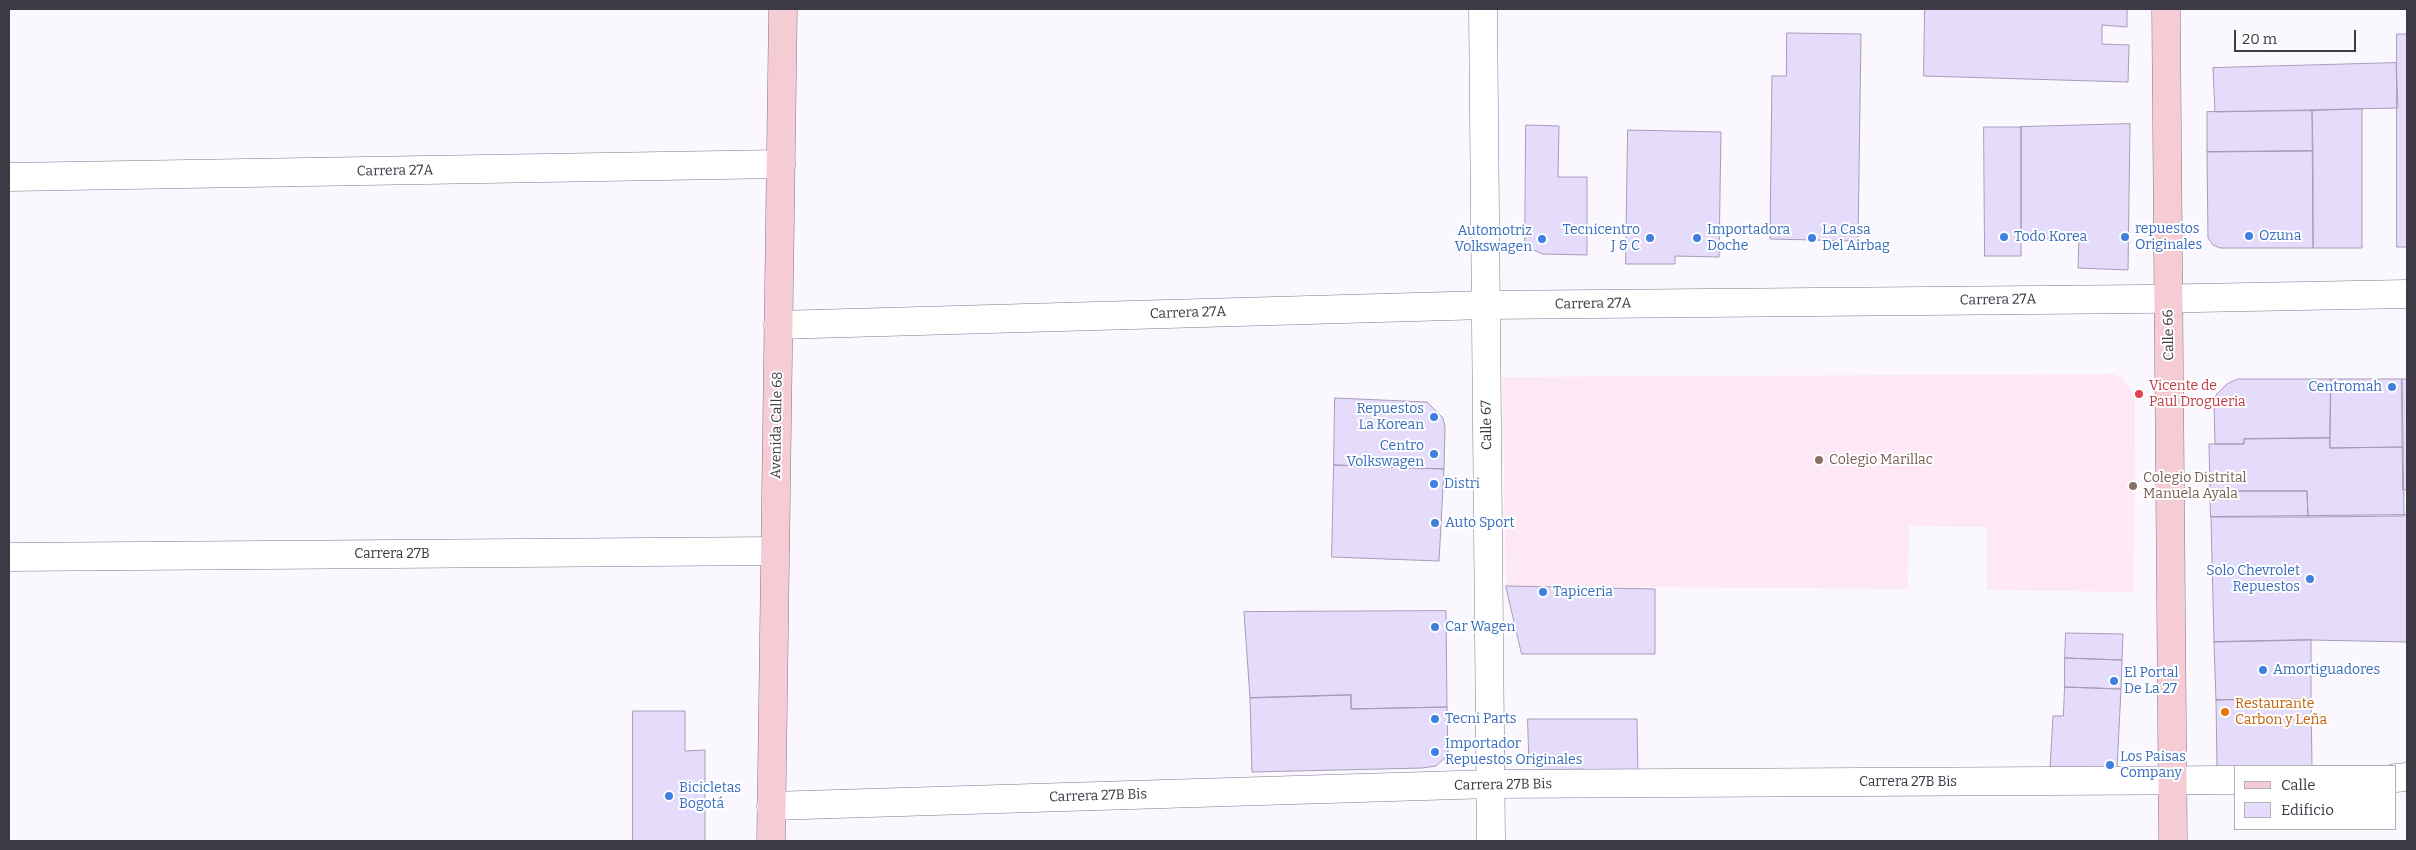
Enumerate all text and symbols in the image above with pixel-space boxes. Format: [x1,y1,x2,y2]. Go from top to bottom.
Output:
scale bar [2236,20,2358,52]
text: 20 m [2242,30,2277,48]
street label: Carrera 27A [357,162,433,180]
place label: repuestos Originales [2135,221,2202,253]
place label: Tecnicentro J & C [1562,222,1640,254]
place label: Importadora Doche [1707,222,1790,254]
place label: La Casa Del Airbag [1822,222,1890,254]
place label: Automotriz Volkswagen [1455,223,1532,256]
place label: Ozuna [2259,228,2301,244]
place label: Todo Korea [2014,229,2087,245]
marker: Ozuna [2243,230,2255,242]
marker: Todo Korea [1998,231,2010,243]
marker: repuestos Originales [2119,231,2131,243]
marker: Tecnicentro J & C [1644,232,1656,244]
marker: Importadora Doche [1691,232,1703,244]
marker: La Casa Del Airbag [1806,232,1818,244]
marker: Automotriz Volkswagen [1536,233,1548,245]
street label: Carrera 27A [1960,291,2036,309]
street label: Carrera 27A [1555,295,1631,313]
street label: Carrera 27A [1149,303,1227,323]
street label: Calle 66 [2160,309,2178,361]
street label: Avenida Calle 68 [768,371,786,479]
place label: Vicente de Paul Drogueria [2149,378,2246,411]
place label: Centromah [2308,379,2382,395]
marker: Centromah [2386,381,2398,393]
marker: Vicente de Paul Drogueria [2133,388,2145,400]
street label: Calle 67 [1478,400,1496,450]
place label: Repuestos La Korean [1356,401,1424,434]
marker: Repuestos La Korean [1428,411,1440,423]
place label: Centro Volkswagen [1347,438,1424,471]
marker: Centro Volkswagen [1428,448,1440,460]
place label: Colegio Marillac [1829,452,1933,468]
marker: Colegio Marillac [1813,454,1825,466]
place label: Colegio Distrital Manuela Ayala [2143,470,2247,502]
place label: Distri [1444,476,1480,492]
marker: Distri [1428,478,1440,490]
marker: Colegio Distrital Manuela Ayala [2127,480,2139,492]
place label: Auto Sport [1445,515,1515,531]
marker: Auto Sport [1429,517,1441,529]
street label: Carrera 27B [354,546,430,562]
place label: Solo Chevrolet Repuestos [2206,563,2300,596]
marker: Solo Chevrolet Repuestos [2304,573,2316,585]
place label: Tapiceria [1553,584,1613,600]
marker: Tapiceria [1537,586,1549,598]
place label: Car Wagen [1445,619,1515,635]
marker: Car Wagen [1429,621,1441,633]
place label: Amortiguadores [2273,662,2380,678]
marker: Amortiguadores [2257,664,2269,676]
place label: El Portal De La 27 [2124,665,2178,698]
marker: El Portal De La 27 [2108,675,2120,687]
place label: Restaurante Carbon y Leña [2235,696,2327,729]
marker: Restaurante Carbon y Leña [2219,706,2231,718]
place label: Tecni Parts [1445,711,1516,727]
marker: Tecni Parts [1429,713,1441,725]
place label: Importador Repuestos Originales [1445,736,1582,769]
marker: Importador Repuestos Originales [1429,746,1441,758]
place label: Los Paisas Company [2120,749,2186,782]
marker: Los Paisas Company [2104,759,2116,771]
legend [2234,765,2396,830]
street label: Carrera 27B Bis [1859,774,1957,790]
street label: Carrera 27B Bis [1454,776,1552,794]
text: Calle [2281,776,2315,794]
place label: Bicicletas Bogotá [679,780,741,812]
street label: Carrera 27B Bis [1049,786,1147,806]
marker: Bicicletas Bogotá [663,790,675,802]
text: Edificio [2281,801,2334,819]

